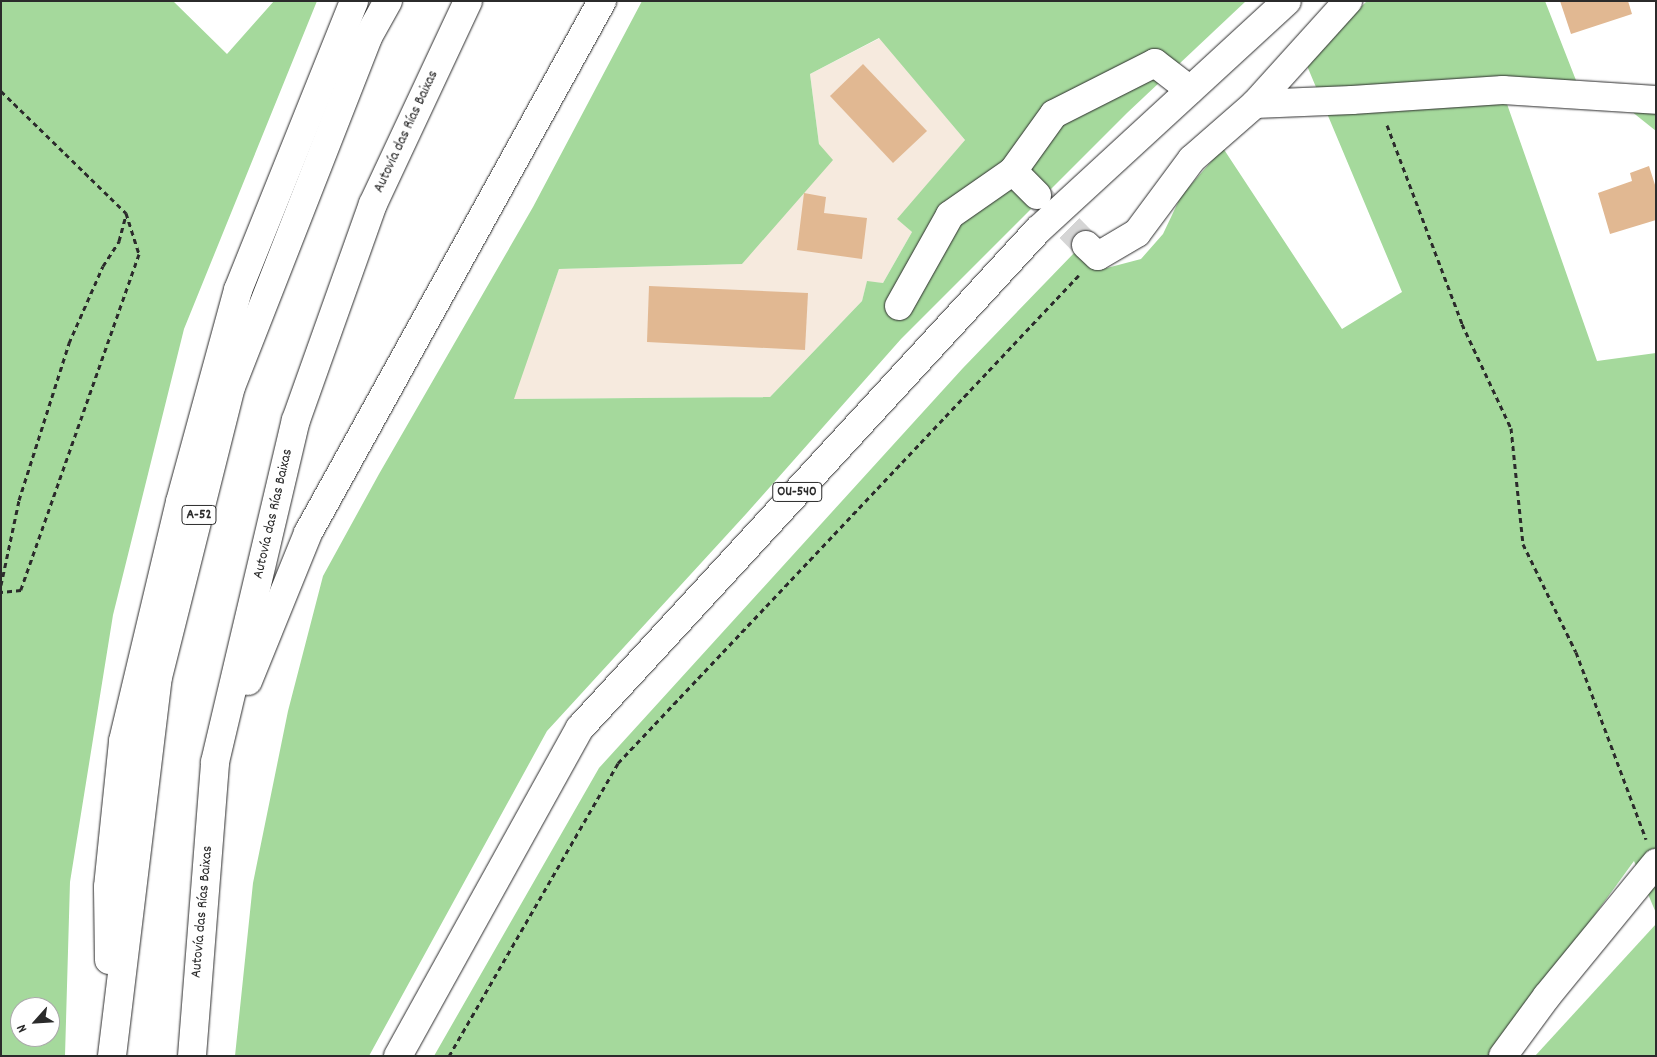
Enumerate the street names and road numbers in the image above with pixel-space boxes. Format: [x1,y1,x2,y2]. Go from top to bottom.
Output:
street label: Autovía das Rías Baixas [371,68,443,196]
street label: Autovía das Rías Baixas [250,447,298,581]
road number: OU-540 [772,481,822,504]
road number: A-52 [180,504,218,526]
street label: Autovía das Rías Baixas [188,845,218,979]

